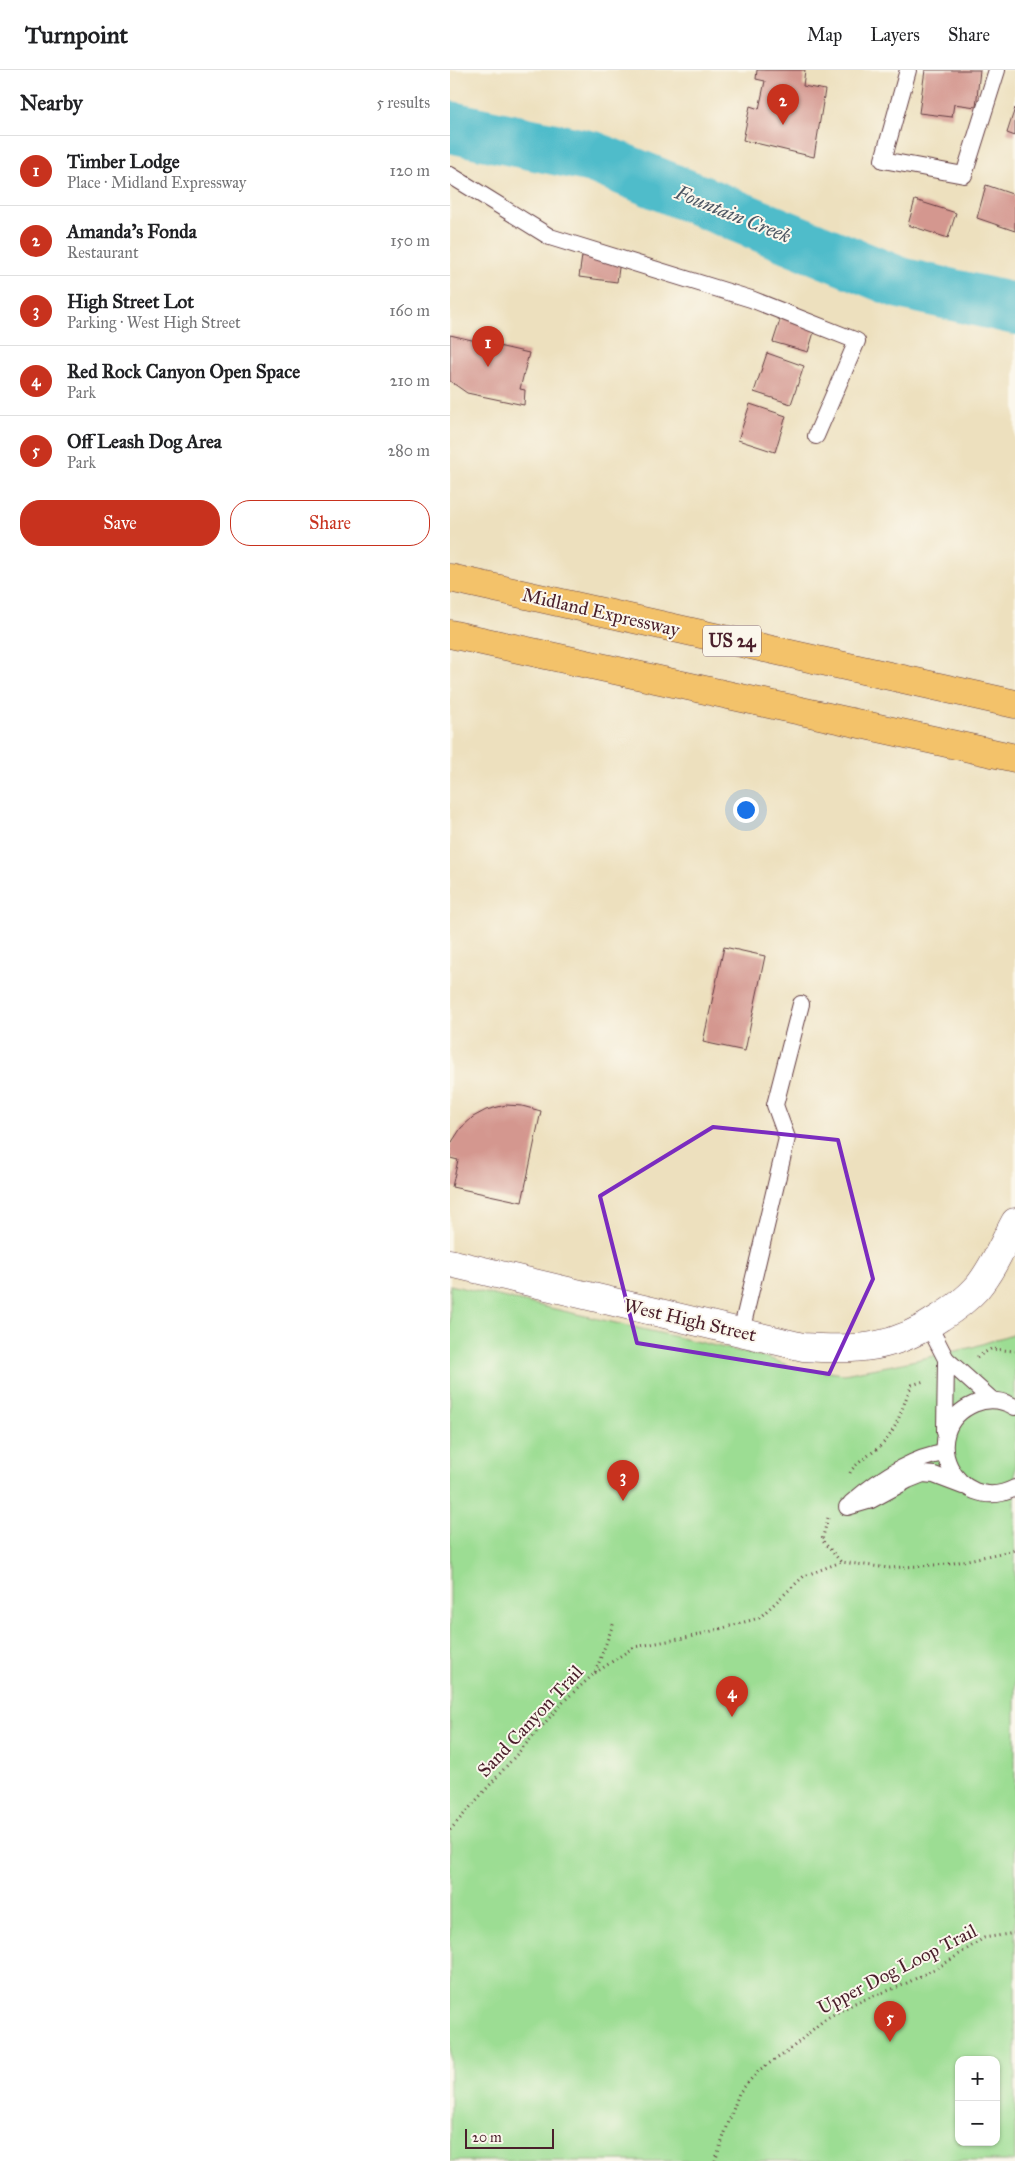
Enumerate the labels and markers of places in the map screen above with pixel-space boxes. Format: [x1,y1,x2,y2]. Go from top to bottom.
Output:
pin: 2 [767,84,799,125]
pin: 1 [472,326,504,367]
pin: 3 [607,1460,639,1501]
pin: 4 [716,1676,748,1717]
pin: 5 [874,2001,906,2042]

